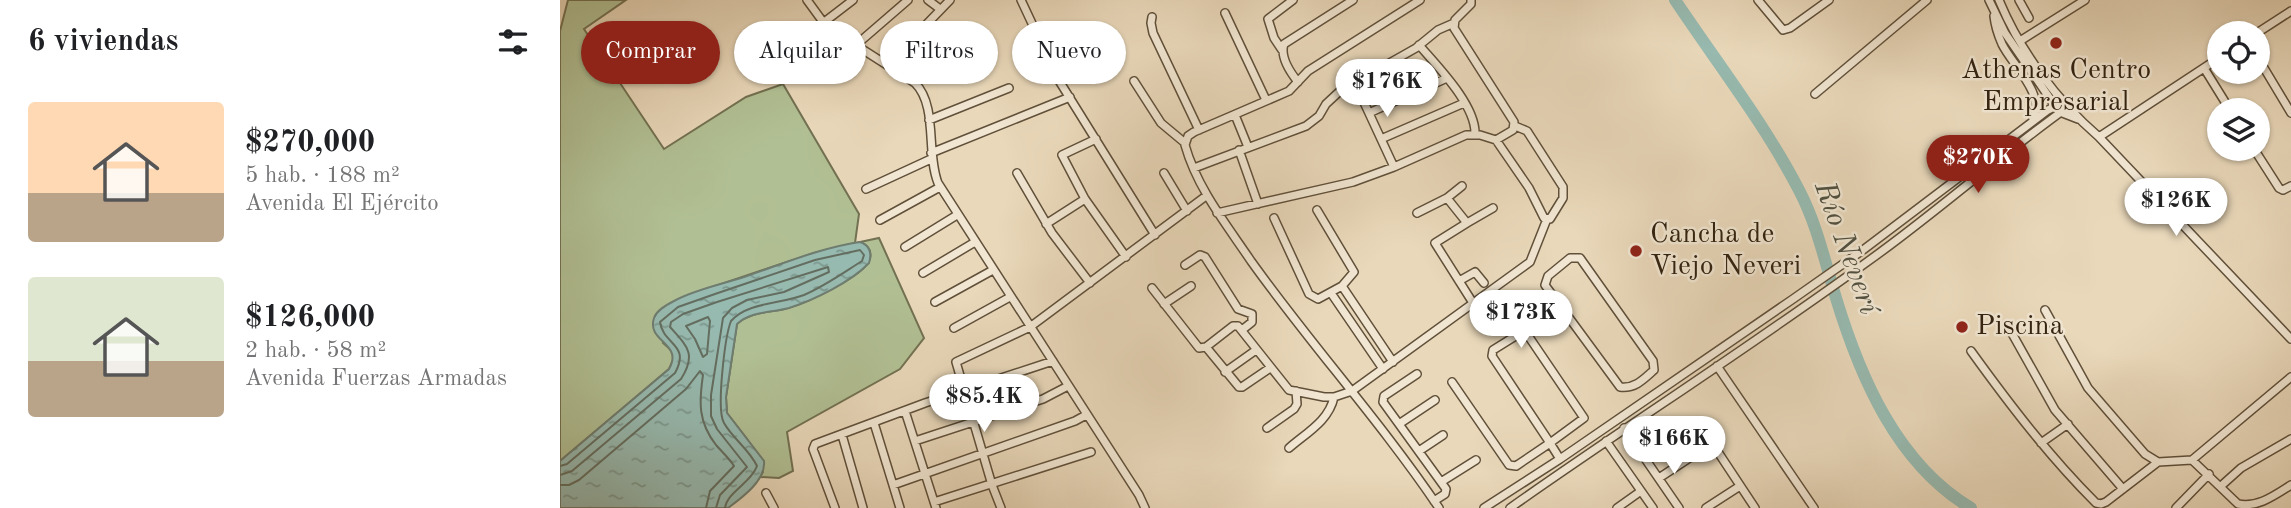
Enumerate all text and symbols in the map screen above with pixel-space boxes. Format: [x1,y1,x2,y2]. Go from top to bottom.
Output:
chip: Comprar [581,21,720,84]
chip: Alquilar [734,21,866,84]
chip: Filtros [880,21,998,84]
chip: Nuevo [1012,21,1126,84]
map controls [2207,21,2270,161]
button: locate [2207,21,2270,84]
icon: filters [494,23,532,61]
text: 6 viviendas [28,27,178,57]
marker: Athenas Centro Empresarial [2048,35,2064,51]
place label: Athenas Centro Empresarial [1961,57,2151,117]
pin: $176K [1338,60,1436,119]
text: $176K [1351,70,1423,93]
button: layers [2207,98,2270,161]
text: $270,000 [245,128,375,158]
icon: home [84,130,168,214]
pin: $270K [1929,136,2027,195]
text: $270K [1942,146,2014,169]
text: 5 hab. · 188 m² [245,164,400,187]
water label: Río Neverí [1808,176,1885,320]
pin: $126K [2127,178,2225,238]
text: $126K [2140,189,2212,212]
text: Avenida El Ejército [245,192,439,215]
place label: Cancha de Viejo Neveri [1650,221,1801,281]
marker: Cancha de Viejo Neveri [1628,243,1644,259]
pin: $173K [1472,290,1570,350]
text: $173K [1485,301,1557,324]
text: $126,000 [245,303,375,333]
icon: home [84,305,168,389]
place label: Piscina [1976,313,2064,341]
marker: Piscina [1954,319,1970,335]
text: 2 hab. · 58 m² [245,339,386,362]
text: Avenida Fuerzas Armadas [245,367,507,390]
pin: $85.4K [927,374,1041,434]
text: $85.4K [945,385,1023,408]
pin: $166K [1625,416,1723,476]
text: $166K [1638,427,1710,450]

